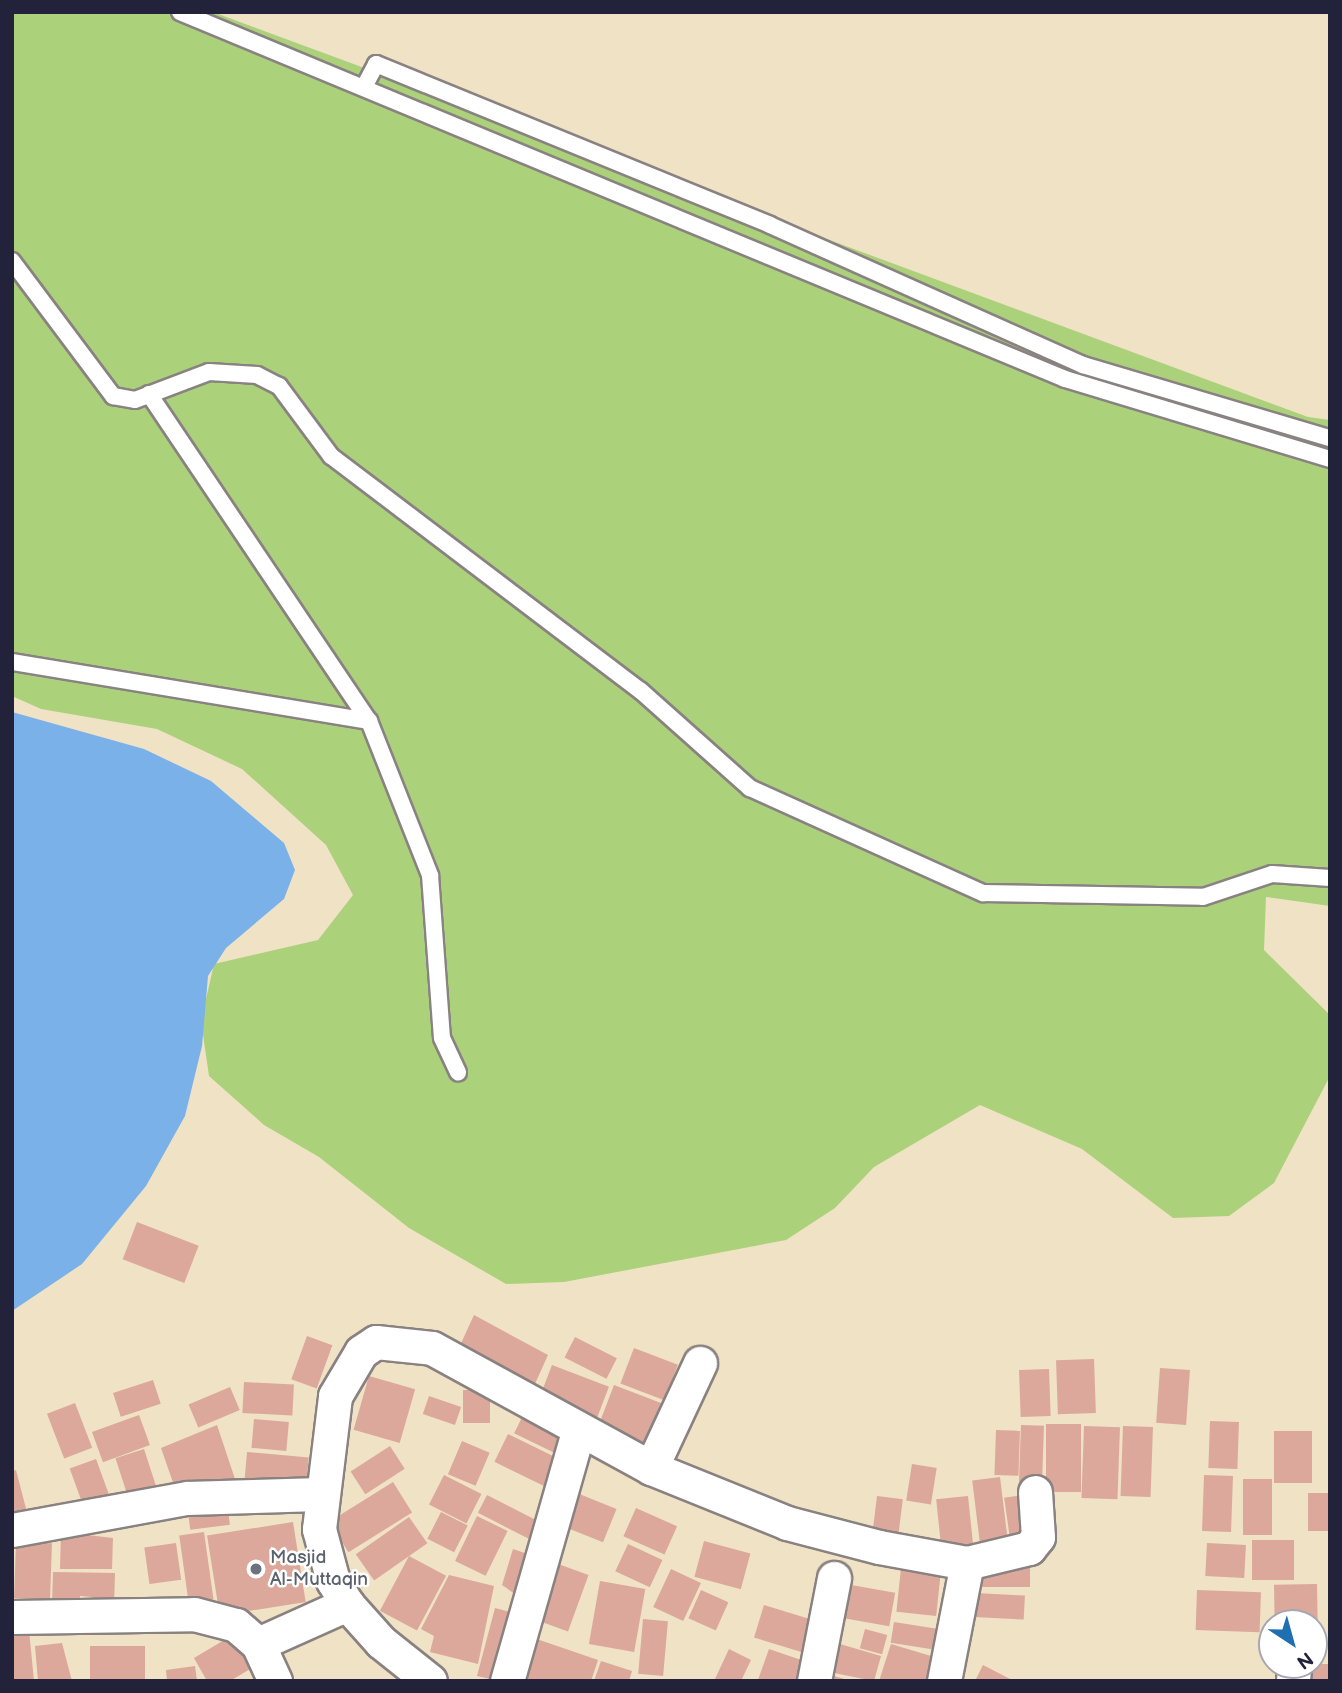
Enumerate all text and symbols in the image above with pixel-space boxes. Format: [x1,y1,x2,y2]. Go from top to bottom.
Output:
place label: Masjid Al-Muttaqin [270,1547,368,1591]
marker: Masjid Al-Muttaqin [248,1561,264,1577]
north arrow [1258,1609,1328,1679]
text: N [1292,1646,1317,1673]

